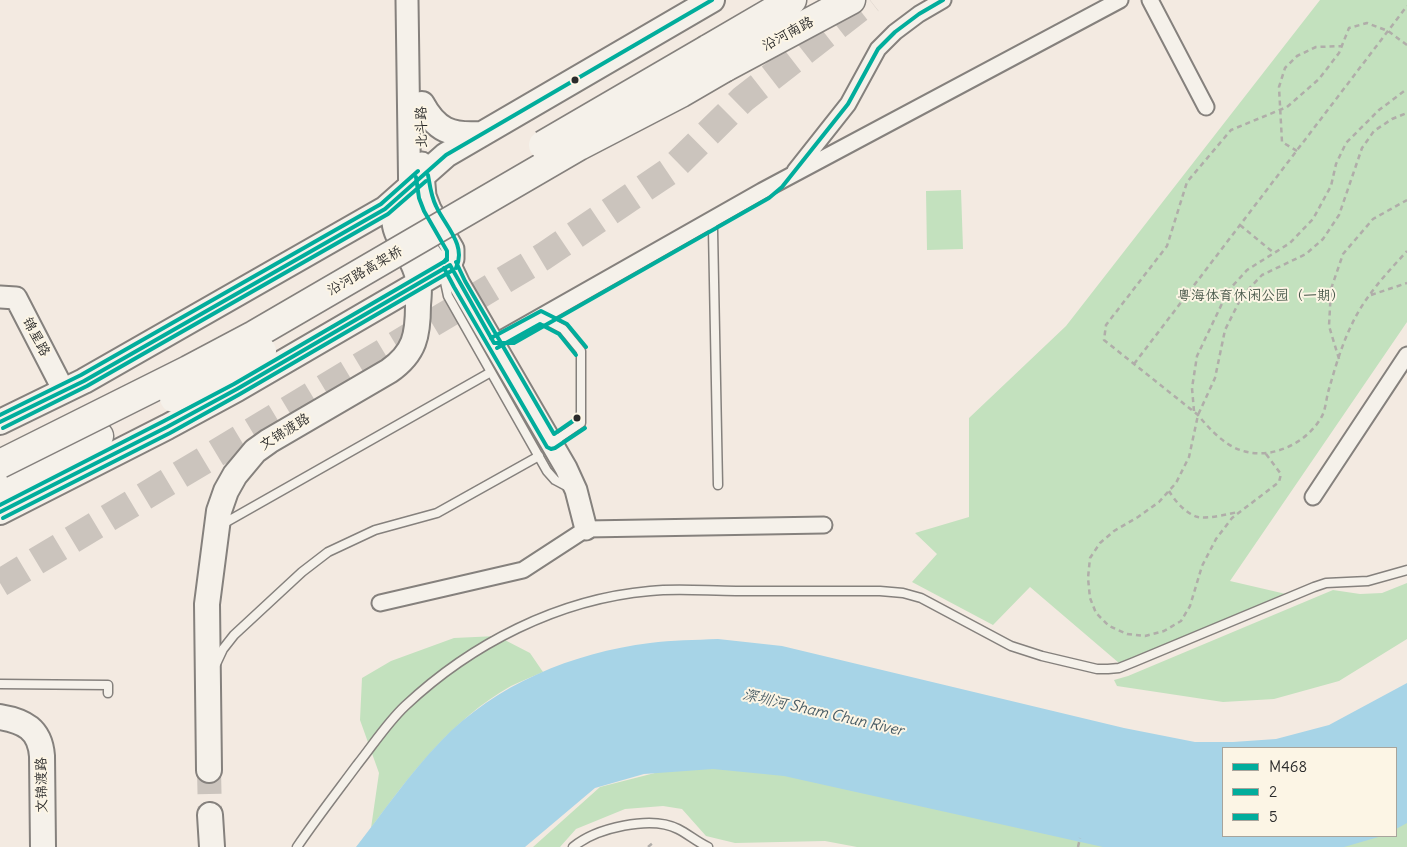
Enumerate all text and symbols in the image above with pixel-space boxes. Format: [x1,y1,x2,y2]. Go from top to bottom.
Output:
street label: 沿河南路 [759,13,817,55]
unlabelled marker [570,75,580,85]
street label: 北斗路 [413,106,431,148]
street label: 沿河路高架桥 [324,243,406,299]
park label: 粤海体育休闲公园（一期） [1177,288,1345,304]
street label: 锦星路 [19,315,53,359]
street label: 文锦渡路 [257,410,313,454]
unlabelled marker [572,413,582,423]
water label: 深圳河 Sham Chun River [741,686,905,740]
legend [1222,747,1397,837]
street label: 文锦渡路 [33,757,51,813]
text: M468 [1269,757,1307,776]
text: 2 [1269,782,1277,801]
text: 5 [1269,807,1278,826]

